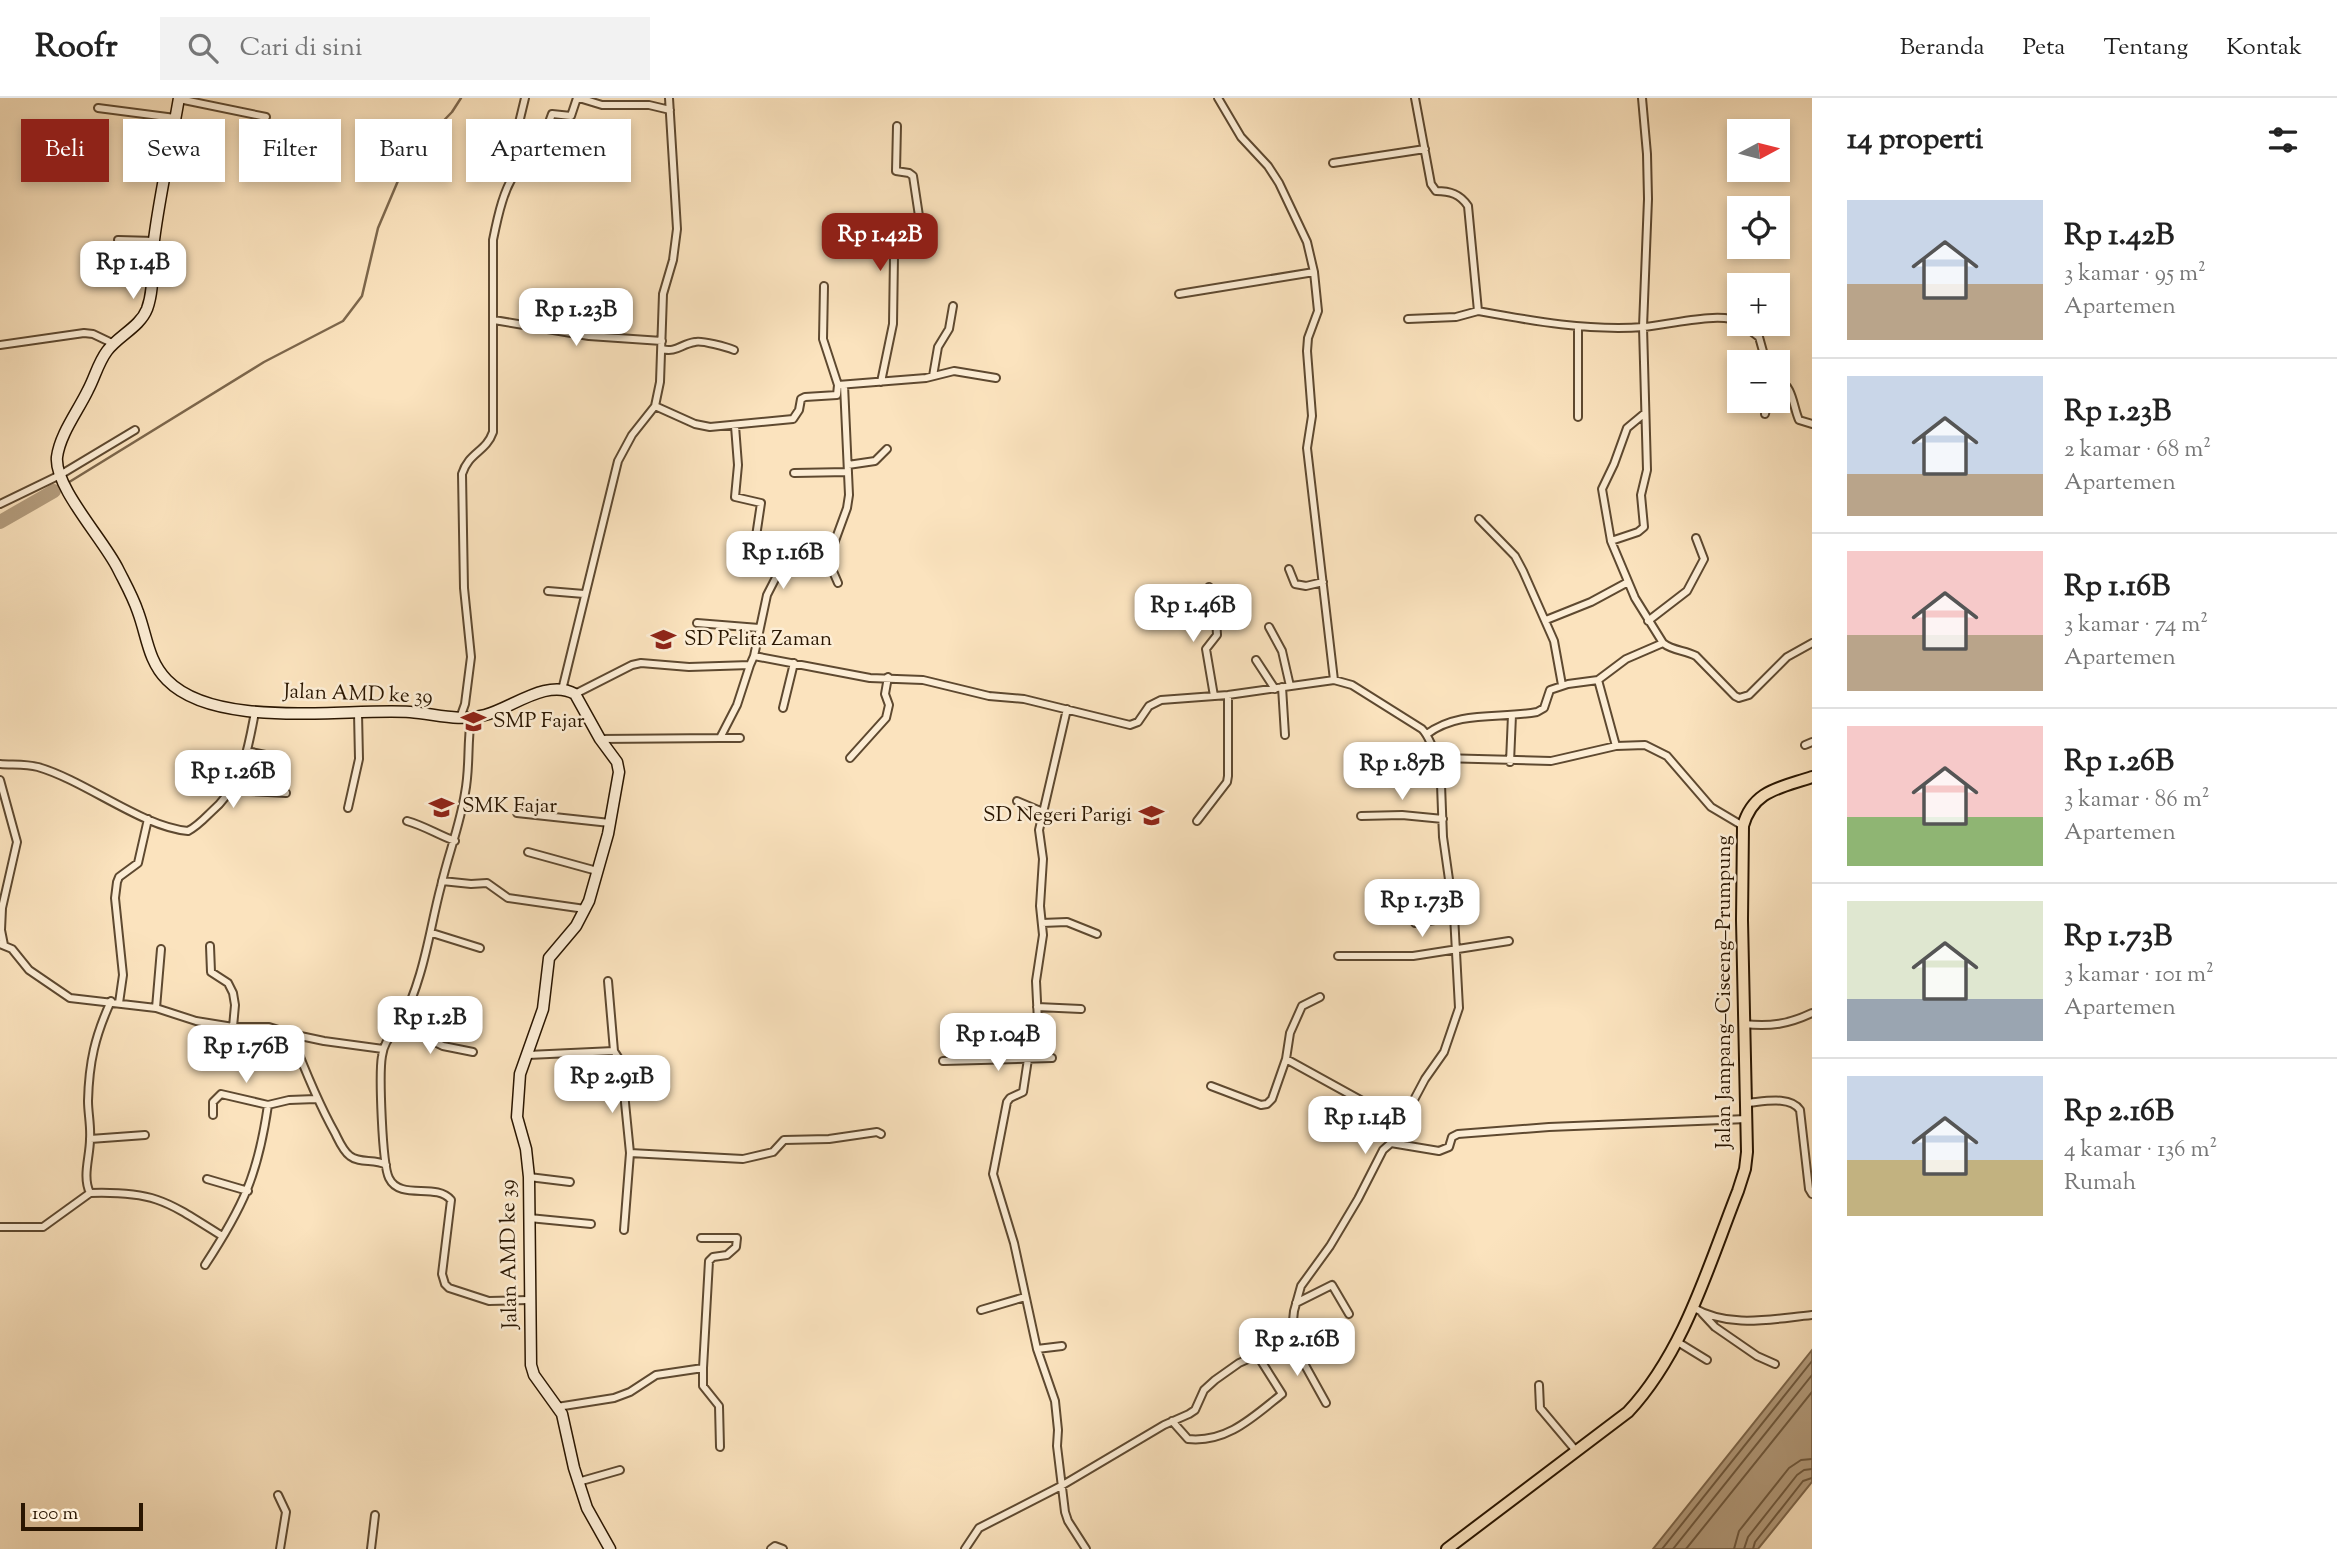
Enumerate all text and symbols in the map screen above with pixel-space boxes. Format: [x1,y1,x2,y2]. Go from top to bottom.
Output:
search box [160,17,650,80]
text: Roofr [35,24,118,72]
icon: search [184,29,222,67]
text: Cari di sini [240,30,362,67]
text: Beranda [1900,31,1985,65]
text: Peta [2023,31,2065,65]
text: Tentang [2103,31,2188,65]
text: Kontak [2226,31,2302,65]
chip: Beli [21,119,109,182]
chip: Sewa [123,119,225,182]
chip: Filter [239,119,341,182]
chip: Baru [355,119,452,182]
chip: Apartemen [466,119,631,182]
north arrow [1727,119,1790,182]
map controls [1727,119,1790,413]
text: 14 properti [1847,119,1983,162]
icon: filters [2264,121,2302,159]
button: locate [1727,196,1790,259]
pin: Rp 1.42B [808,214,952,273]
text: Rp 1.42B [2064,215,2174,258]
text: Rp 1.42B [838,219,922,252]
icon: home [1903,228,1987,312]
pin: Rp 1.4B [68,242,198,301]
text: Rp 1.4B [96,247,170,280]
text: 3 kamar · 95 m² [2064,258,2206,291]
button: + [1727,273,1790,336]
pin: Rp 1.23B [504,288,648,348]
text: Apartemen [2064,291,2176,324]
text: Rp 1.23B [535,294,617,327]
button: − [1727,350,1790,413]
text: Rp 1.23B [2064,391,2171,434]
icon: home [1903,404,1987,488]
text: 2 kamar · 68 m² [2064,434,2211,467]
text: Apartemen [2064,467,2176,500]
pin: Rp 1.16B [711,532,855,591]
text: Rp 1.16B [742,537,824,570]
text: Rp 1.16B [2064,566,2170,609]
icon: home [1903,579,1987,663]
pin: Rp 1.46B [1121,584,1265,644]
text: Rp 1.46B [1151,590,1235,623]
text: 3 kamar · 74 m² [2064,609,2208,642]
place label: SD Pelita Zaman [684,625,832,655]
school or university icon: SD Pelita Zaman [650,626,678,654]
text: Apartemen [2064,642,2176,675]
street label: Jalan AMD ke 39 [282,677,433,713]
place label: SMP Fajar [493,707,585,737]
school or university icon: SMP Fajar [459,708,487,736]
text: Rp 1.26B [2064,741,2174,784]
pin: Rp 1.87B [1330,742,1474,802]
text: Rp 1.87B [1359,748,1445,781]
pin: Rp 1.26B [161,750,305,810]
icon: home [1903,754,1987,838]
text: Rp 1.26B [191,756,275,789]
text: 3 kamar · 86 m² [2064,784,2209,817]
place label: SMK Fajar [462,792,557,822]
school or university icon: SMK Fajar [428,793,456,821]
place label: SD Negeri Parigi [983,801,1132,831]
school or university icon: SD Negeri Parigi [1138,802,1166,830]
text: Apartemen [2064,817,2176,850]
street label: Jalan Jampang–Ciseeng–Prumpung [1710,835,1740,1150]
pin: Rp 1.73B [1350,880,1494,939]
text: Rp 1.73B [1381,885,1463,918]
text: Rp 1.73B [2064,916,2172,959]
icon: home [1903,929,1987,1013]
text: 3 kamar · 101 m² [2064,959,2214,992]
text: Apartemen [2064,992,2176,1025]
pin: Rp 1.2B [365,996,495,1056]
text: Rp 1.2B [394,1002,466,1035]
pin: Rp 1.04B [926,1014,1070,1073]
text: Rp 1.04B [956,1019,1040,1052]
pin: Rp 1.76B [174,1026,318,1085]
text: Rp 1.76B [203,1031,289,1064]
pin: Rp 2.91B [540,1056,684,1115]
text: Rp 2.91B [570,1061,654,1094]
text: Rp 2.16B [2064,1091,2174,1134]
pin: Rp 1.14B [1293,1096,1437,1156]
text: Rp 1.14B [1324,1102,1406,1135]
icon: home [1903,1104,1987,1188]
text: 4 kamar · 136 m² [2064,1134,2217,1167]
text: Rumah [2064,1167,2136,1200]
street label: Jalan AMD ke 39 [494,1179,526,1330]
pin: Rp 2.16B [1225,1318,1369,1378]
text: Rp 2.16B [1255,1324,1339,1357]
scale bar [21,1500,144,1532]
text: 100 m [32,1501,78,1528]

